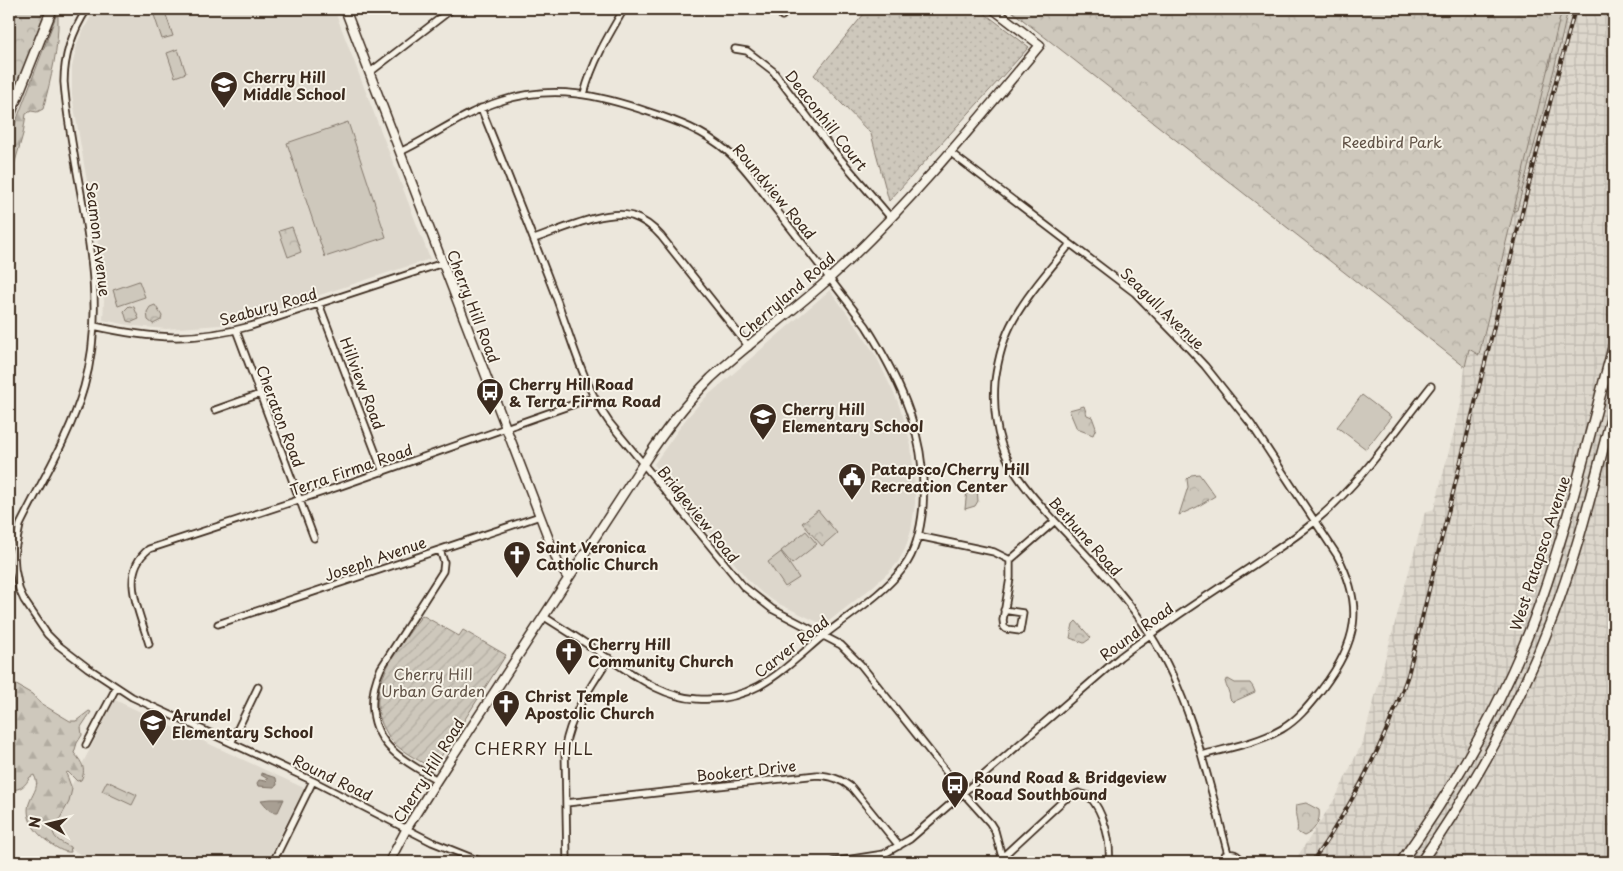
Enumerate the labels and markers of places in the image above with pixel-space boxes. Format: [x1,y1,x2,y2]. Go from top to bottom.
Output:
place label: Cherry Hill Middle School [243,65,346,105]
school or university icon: Cherry Hill Middle School [209,70,239,109]
place label: Cherry Hill Road & Terra Firma Road [509,372,661,412]
bus stop icon: Cherry Hill Road & Terra Firma Road [475,377,505,416]
place label: Cherry Hill Elementary School [782,397,923,437]
school or university icon: Cherry Hill Elementary School [748,402,778,441]
place label: Patapsco/Cherry Hill Recreation Center [871,457,1029,497]
public building icon: Patapsco/Cherry Hill Recreation Center [837,462,867,501]
place label: Saint Veronica Catholic Church [536,535,659,575]
church icon: Saint Veronica Catholic Church [502,540,532,579]
place label: Cherry Hill Community Church [588,632,734,672]
church icon: Cherry Hill Community Church [554,637,584,676]
place label: Christ Temple Apostolic Church [525,684,654,724]
church icon: Christ Temple Apostolic Church [491,689,521,728]
place label: Arundel Elementary School [171,703,313,743]
school or university icon: Arundel Elementary School [138,708,168,747]
place label: Round Road & Bridgeview Road Southbound [974,765,1167,805]
bus stop icon: Round Road & Bridgeview Road Southbound [940,770,970,809]

